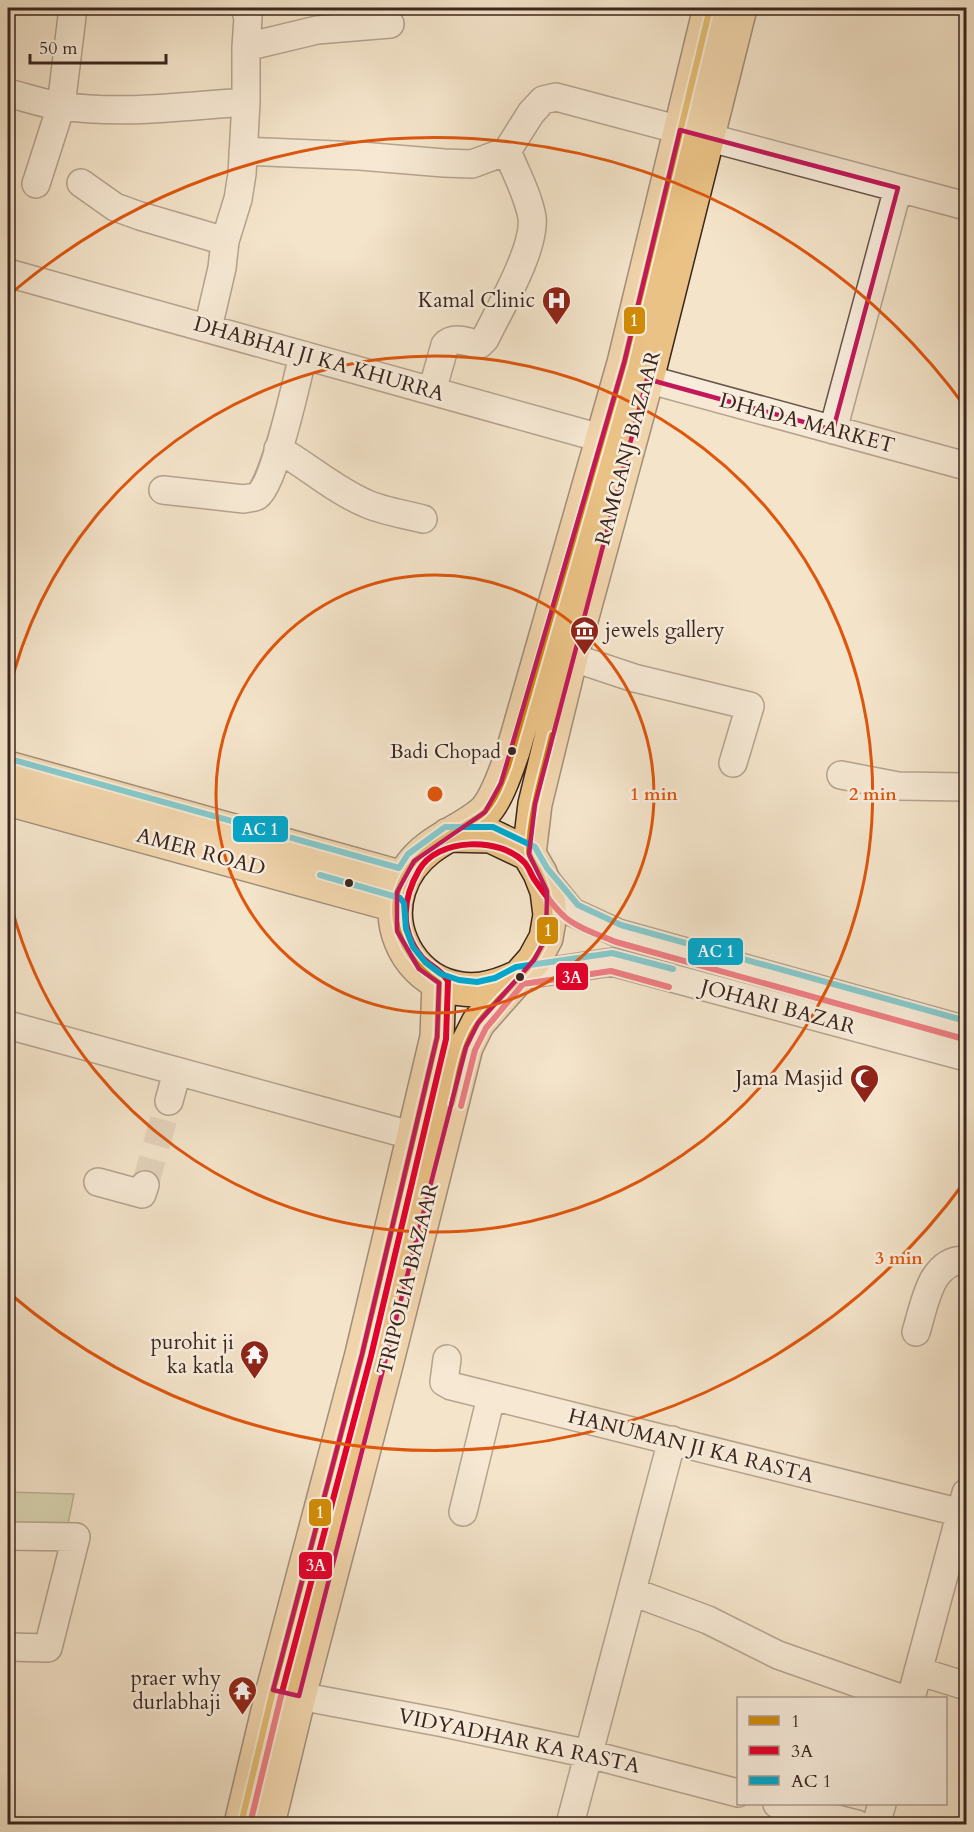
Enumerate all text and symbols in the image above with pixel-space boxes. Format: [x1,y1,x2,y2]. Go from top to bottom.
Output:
scale bar [30,27,166,65]
text: 50 m [39,36,78,61]
hospital icon: Kamal Clinic [540,284,572,326]
place label: Kamal Clinic [418,286,535,315]
line badge: 1 [623,306,646,335]
street label: DHABHAI JI KA KHURRA [190,309,448,409]
text: 1 [630,310,638,332]
street label: RAMGANJ BAZAAR [588,347,668,548]
street label: DHADA MARKET [716,386,898,460]
museum icon: jewels gallery [568,614,600,656]
place label: jewels gallery [602,616,725,645]
place label: Badi Chopad [390,738,501,765]
marker: Badi Chopad [506,745,518,757]
text: 1 min [630,782,678,807]
text: 2 min [849,782,897,807]
centre of rings [425,784,445,804]
line badge: AC 1 [232,815,289,843]
text: AC 1 [242,819,278,841]
street label: AMER ROAD [133,821,269,883]
unlabelled marker [343,877,355,889]
line badge: 1 [536,916,559,945]
text: 1 [544,920,552,942]
line badge: AC 1 [687,937,744,966]
text: AC 1 [698,941,734,963]
line badge: 3A [555,962,589,991]
text: 3A [562,967,582,989]
unlabelled marker [514,971,526,983]
street label: JOHARI BAZAR [695,972,859,1042]
mosque icon: Jama Masjid [848,1062,880,1104]
place label: Jama Masjid [732,1064,843,1093]
street label: TRIPOLIA BAZAAR [370,1180,446,1378]
text: 3 min [875,1246,923,1271]
place label: purohit ji ka katla [151,1328,234,1381]
temple icon: purohit ji ka katla [239,1338,271,1380]
street label: HANUMAN JI KA RASTA [565,1401,817,1491]
line badge: 1 [308,1498,332,1527]
text: 1 [316,1502,324,1524]
line badge: 3A [298,1551,333,1580]
text: 3A [306,1555,326,1577]
place label: praer why durlabhaji [131,1664,221,1717]
temple icon: praer why durlabhaji [226,1674,258,1716]
legend [737,1697,947,1805]
street label: VIDYADHAR KA RASTA [395,1701,643,1781]
text: 1 [791,1709,800,1734]
text: 3A [791,1739,813,1764]
text: AC 1 [791,1769,832,1794]

